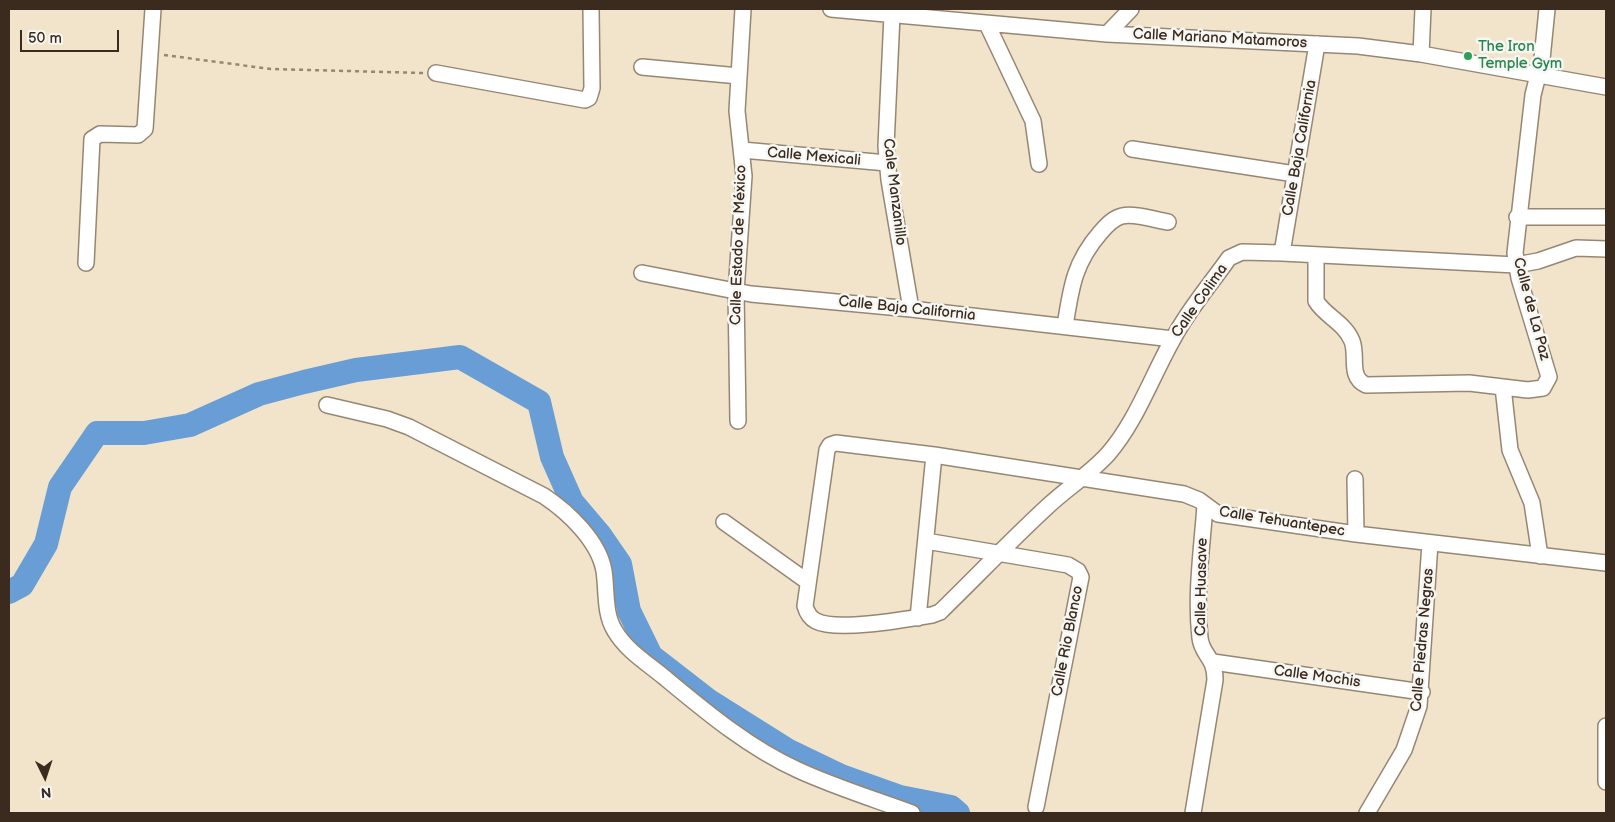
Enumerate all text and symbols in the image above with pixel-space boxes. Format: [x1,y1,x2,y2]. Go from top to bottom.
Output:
scale bar [22,20,121,52]
street label: Calle Mariano Matamoros [1132,25,1308,53]
text: 50 m [28,29,62,48]
place label: The Iron Temple Gym [1478,38,1562,73]
marker: The Iron Temple Gym [1462,50,1474,62]
street label: Calle Baja California [1279,78,1321,218]
street label: Cale Manzanillo [878,137,910,247]
street label: Calle Mexicali [766,144,862,170]
street label: Calle Estado de México [727,165,751,325]
street label: Calle de La Paz [1509,256,1553,362]
street label: Calle Colima [1168,261,1232,341]
street label: Calle Baja California [837,293,977,325]
street label: Calle Tehuantepec [1218,503,1346,541]
street label: Calle Huasave [1192,538,1212,636]
street label: Calle Piedras Negras [1408,567,1438,713]
street label: Calle Rio Blanco [1048,584,1088,698]
street label: Calle Mochis [1272,662,1362,692]
north arrow [20,752,70,802]
text: N [40,784,52,801]

